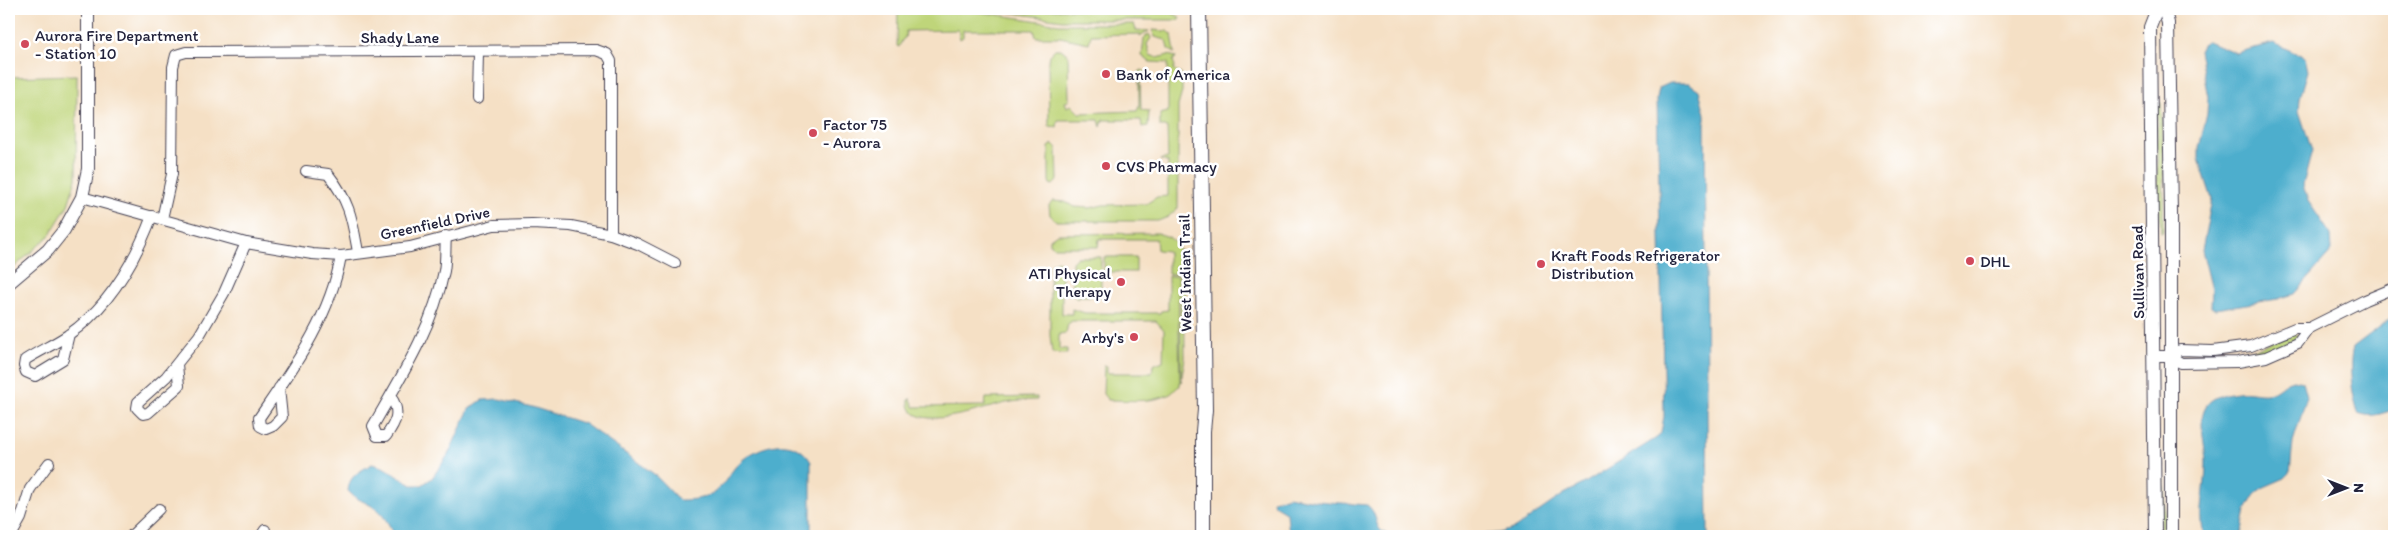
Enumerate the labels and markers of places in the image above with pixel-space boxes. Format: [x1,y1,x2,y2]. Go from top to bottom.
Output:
place label: Aurora Fire Department - Station 10 [35,26,199,63]
marker: Aurora Fire Department - Station 10 [19,38,31,50]
place label: Bank of America [1116,65,1230,84]
marker: Bank of America [1100,68,1112,80]
place label: Factor 75 - Aurora [823,115,887,152]
marker: Factor 75 - Aurora [807,127,819,139]
place label: CVS Pharmacy [1116,157,1217,176]
marker: CVS Pharmacy [1100,160,1112,172]
place label: Kraft Foods Refrigerator Distribution [1551,246,1720,283]
place label: DHL [1980,252,2010,271]
marker: DHL [1964,255,1976,267]
marker: Kraft Foods Refrigerator Distribution [1535,258,1547,270]
place label: ATI Physical Therapy [1029,264,1111,301]
marker: ATI Physical Therapy [1115,276,1127,288]
place label: Arby's [1081,328,1124,347]
marker: Arby's [1128,331,1140,343]

